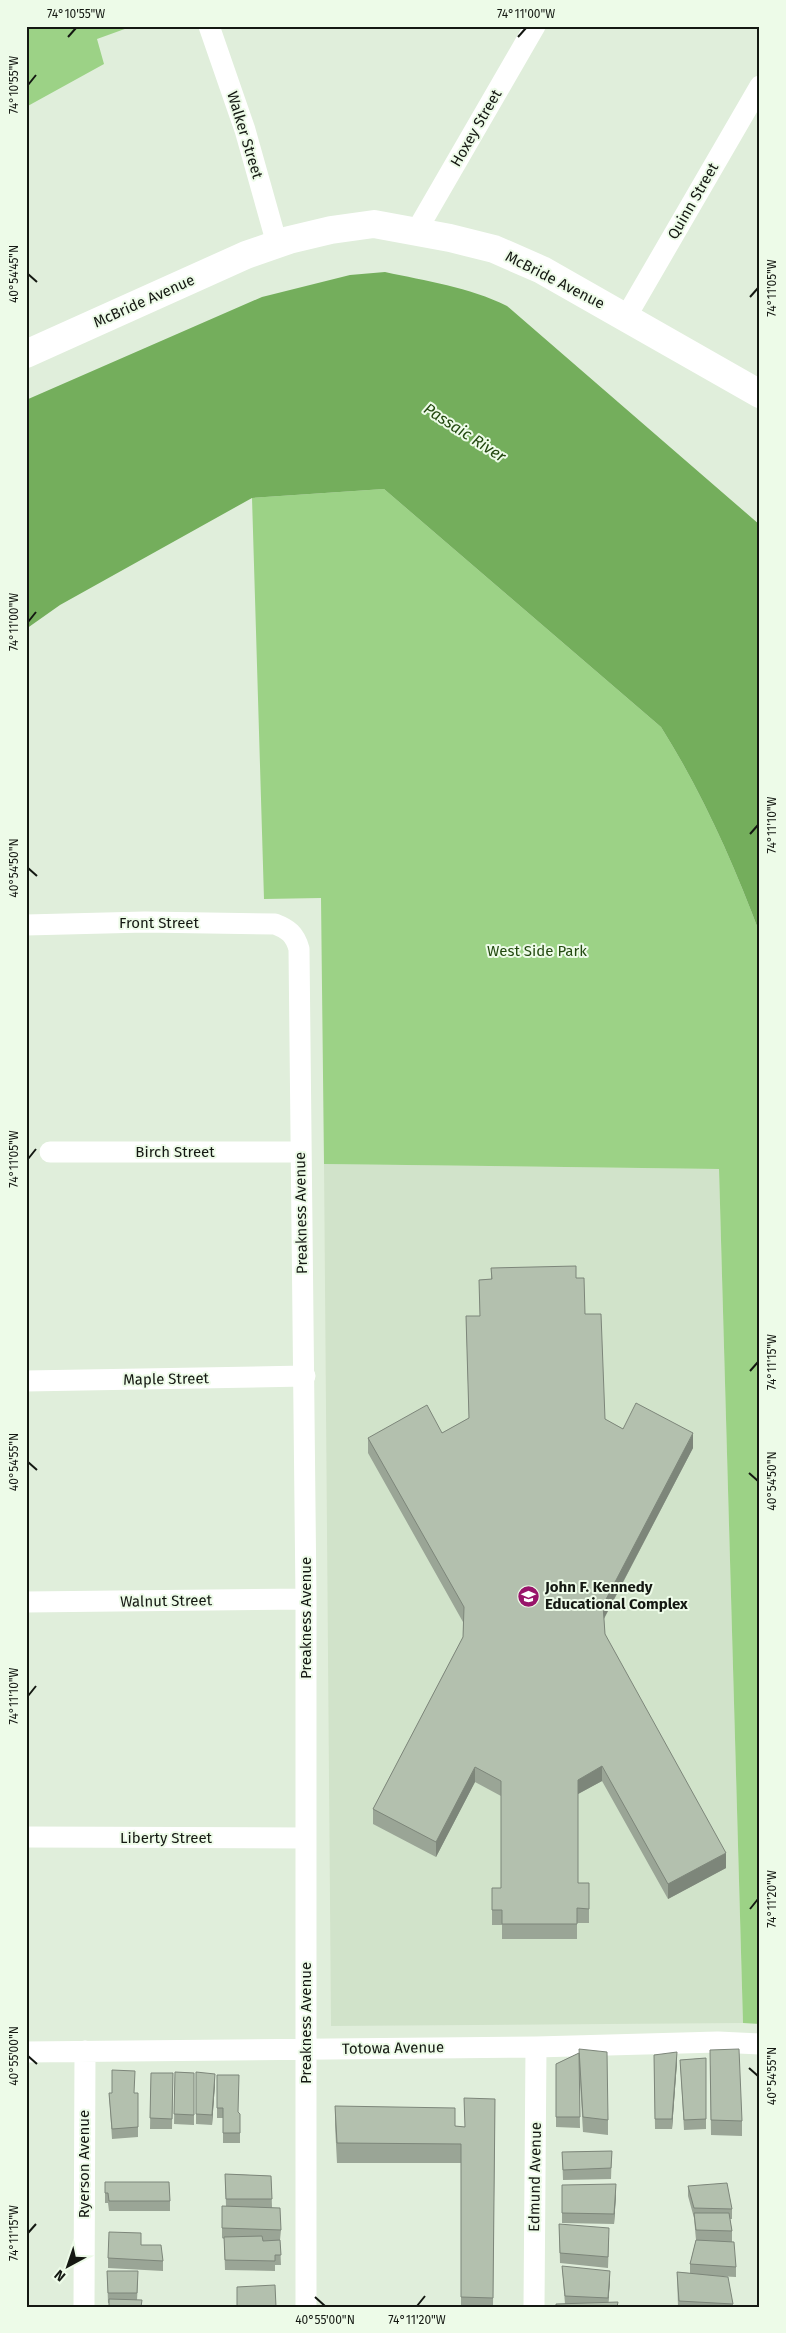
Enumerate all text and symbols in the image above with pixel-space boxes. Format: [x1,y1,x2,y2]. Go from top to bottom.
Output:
text: 74°10'55"W [47,7,105,21]
text: 74°11'00"W [497,7,555,21]
text: 74°10'55"W [7,56,21,114]
street label: Hoxey Street [447,86,506,170]
street label: Walker Street [223,89,267,181]
street label: Quinn Street [664,159,722,243]
text: 40°54'45"N [7,245,21,303]
street label: McBride Avenue [502,247,608,313]
text: 74°11'05"W [765,259,779,317]
street label: McBride Avenue [91,271,197,331]
water label: Passaic River [420,399,510,466]
text: 74°11'00"W [7,593,21,651]
text: 74°11'10"W [765,797,779,853]
text: 40°54'50"N [7,838,21,898]
street label: Front Street [119,914,199,932]
park label: West Side Park [487,942,587,960]
text: 74°11'05"W [7,1130,21,1188]
street label: Birch Street [135,1143,215,1161]
street label: Preakness Avenue [291,1152,311,1274]
text: 74°11'15"W [765,1334,779,1390]
street label: Maple Street [123,1369,210,1389]
text: 40°54'55"N [7,1433,21,1491]
text: 40°54'50"N [765,1451,779,1511]
street label: Preakness Avenue [297,1557,315,1679]
place label: John F. Kennedy Educational Complex [544,1578,688,1613]
school or university icon: John F. Kennedy Educational Complex [517,1584,541,1608]
street label: Walnut Street [120,1591,213,1611]
text: 74°11'10"W [7,1668,21,1724]
street label: Liberty Street [120,1829,213,1847]
text: 74°11'20"W [765,1870,779,1928]
street label: Preakness Avenue [297,1962,315,2084]
text: 40°55'00"N [7,2026,21,2086]
street label: Totowa Avenue [342,2038,444,2058]
text: 40°54'55"N [765,2047,779,2105]
street label: Ryerson Avenue [75,2110,93,2218]
street label: Edmund Avenue [525,2122,545,2232]
text: 74°11'15"W [7,2205,21,2261]
north arrow [42,2240,92,2290]
text: N [51,2266,69,2285]
text: 40°55'00"N [295,2313,355,2327]
text: 74°11'20"W [388,2313,446,2327]

